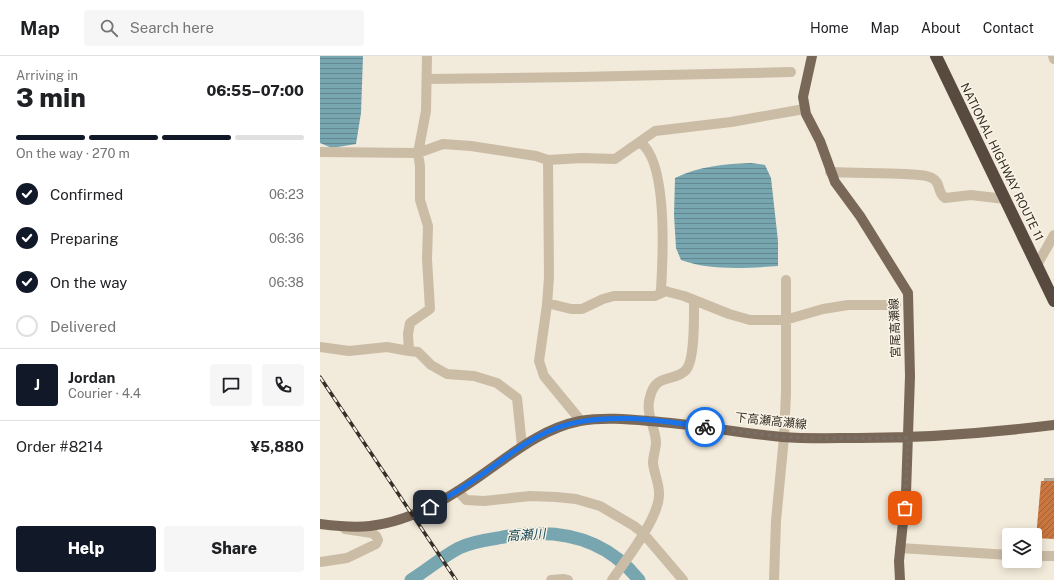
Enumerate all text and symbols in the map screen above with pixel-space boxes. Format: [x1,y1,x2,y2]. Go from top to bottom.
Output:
search box [84,10,364,46]
text: Map [20,17,60,39]
icon: search [98,17,120,39]
text: Search here [130,19,214,36]
text: Home [810,20,849,36]
text: Map [871,20,899,36]
text: About [921,20,961,36]
text: Contact [983,20,1034,36]
text: Arriving in [16,68,78,83]
street label: NATIONAL HIGHWAY ROUTE 11 [958,81,1046,243]
text: 3 min [16,82,86,113]
text: 06:55–07:00 [206,82,304,99]
text: On the way · 270 m [16,146,130,161]
icon: check [16,183,38,205]
text: Confirmed [50,186,123,203]
text: 06:23 [269,187,304,202]
icon: check [16,227,38,249]
text: Preparing [50,230,119,247]
text: 06:36 [269,231,304,246]
icon: check [16,271,38,293]
text: On the way [50,274,127,291]
text: 06:38 [269,275,304,290]
street label: 宮尾高瀬線 [887,298,903,358]
text: Delivered [50,318,116,335]
button: chat [210,364,252,406]
button: phone [262,364,304,406]
text: Jordan [68,369,115,386]
text: J [34,376,40,393]
text: Courier · 4.4 [68,386,141,401]
courier [685,407,725,447]
street label: 下高瀬高瀬線 [734,410,808,432]
icon: bike [694,416,716,438]
text: Order #8214 [16,438,103,455]
text: ¥5,880 [250,438,304,455]
pin [413,490,447,524]
pin [888,491,922,525]
icon: home [419,496,441,518]
icon: bag [894,497,916,519]
button: Help [16,526,156,572]
button: Share [164,526,304,572]
water label: 高瀬川 [506,526,548,544]
map controls [1002,528,1042,568]
button: layers [1002,528,1042,568]

